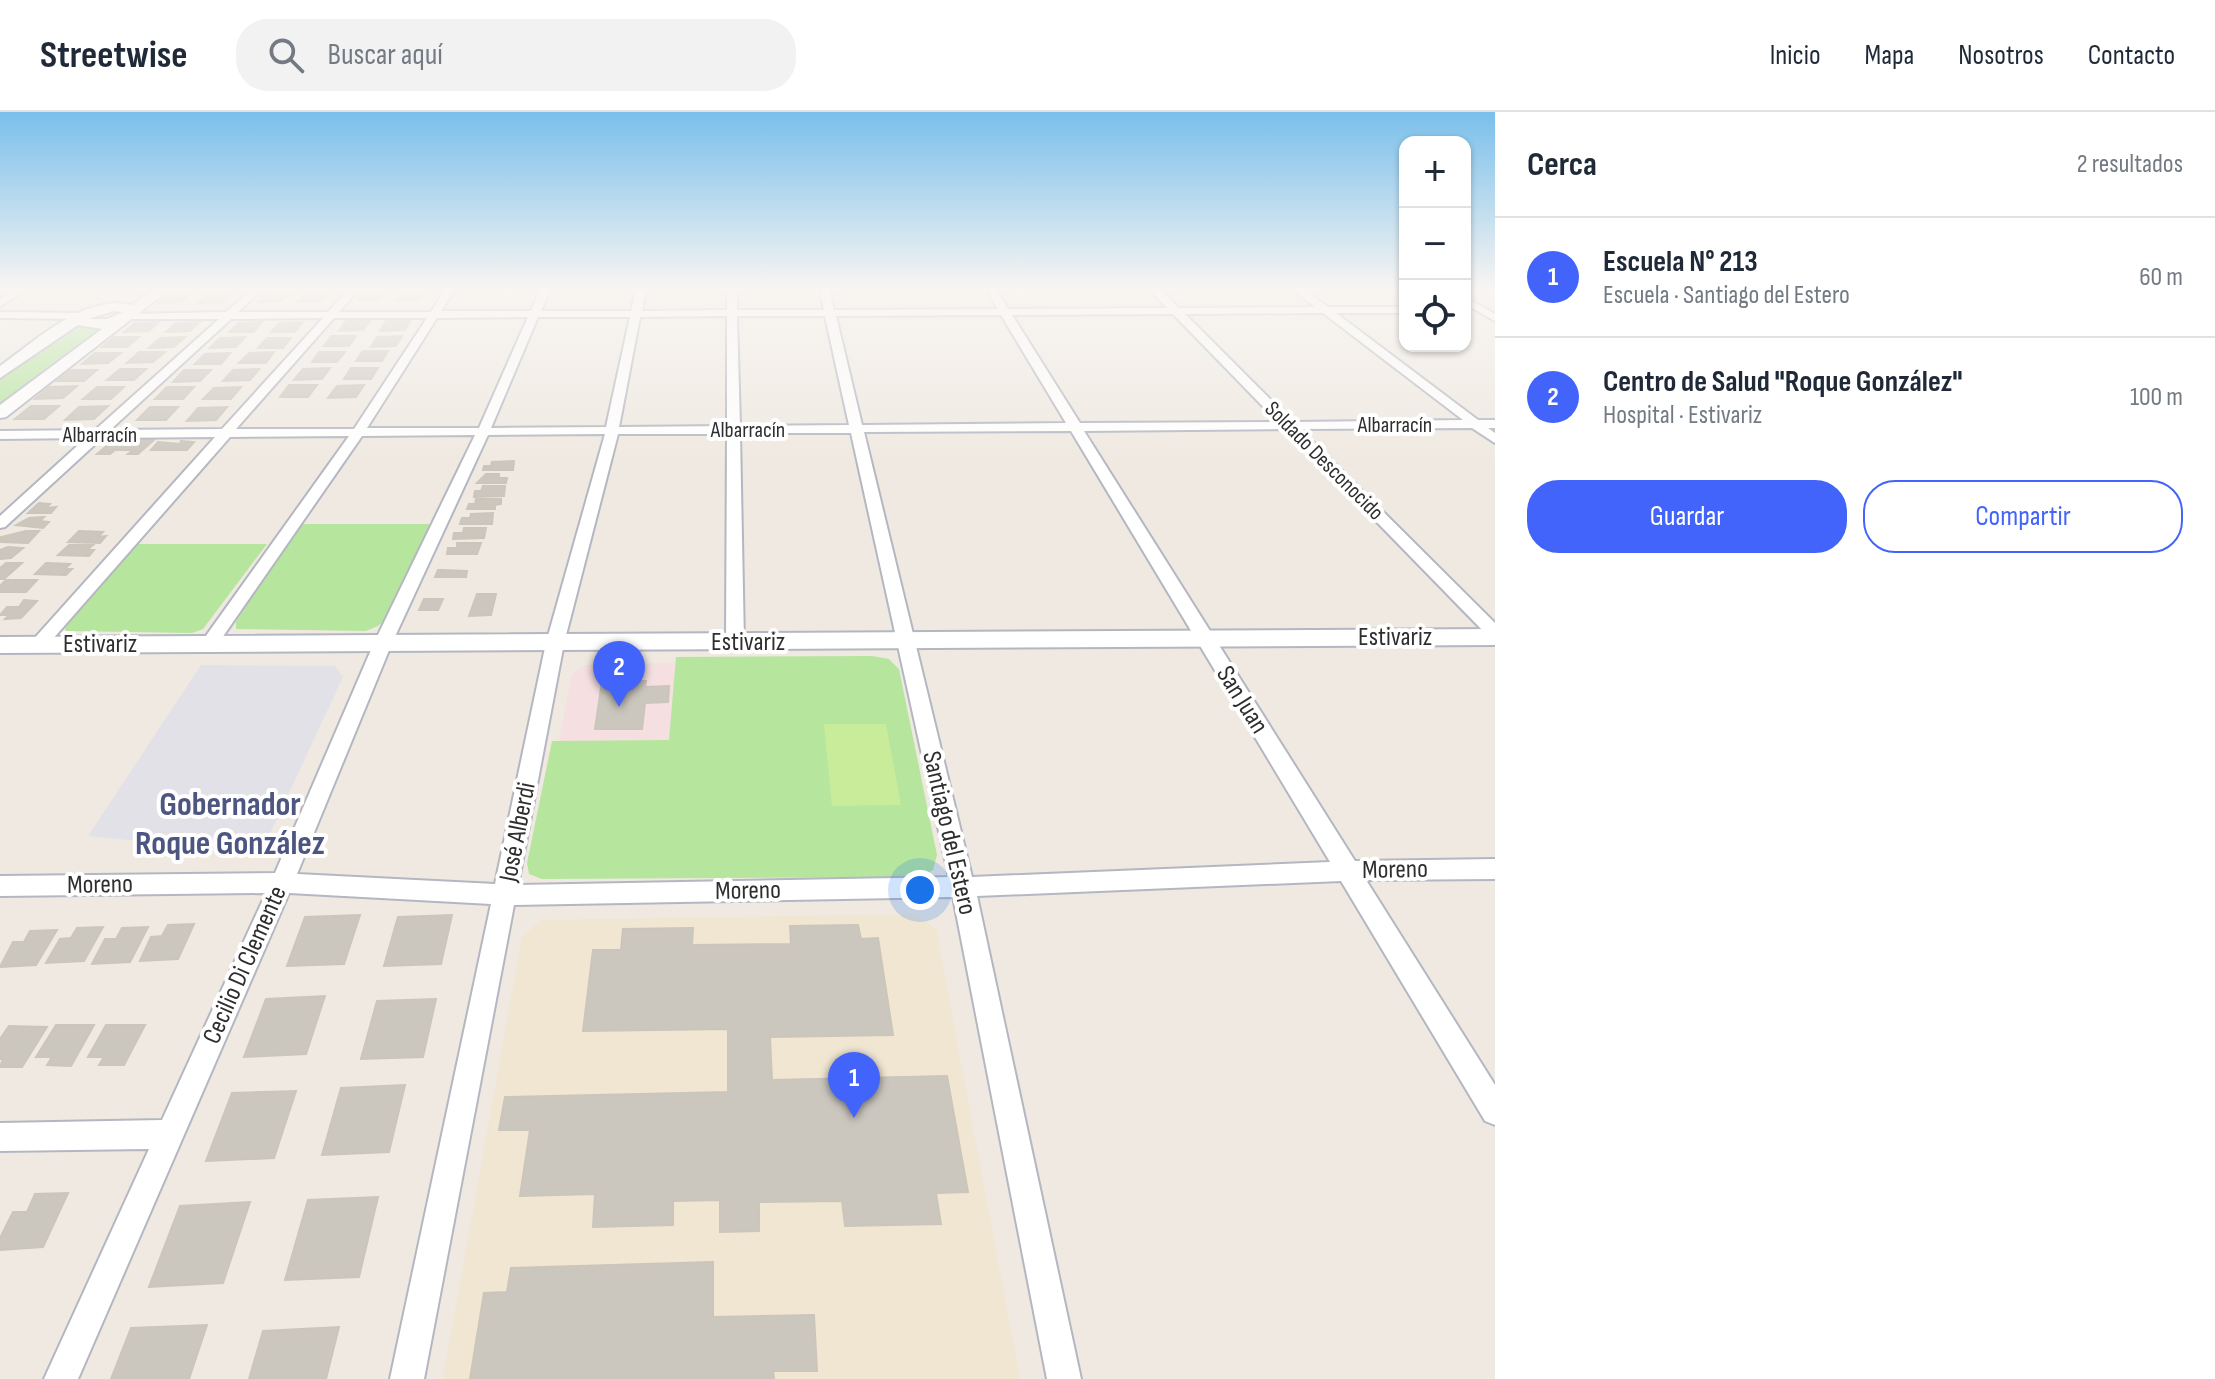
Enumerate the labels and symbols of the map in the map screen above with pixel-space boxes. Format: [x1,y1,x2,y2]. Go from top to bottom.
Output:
street label: Soldado Desconocido [1259,396,1389,526]
street label: Albarracín [1357,412,1432,439]
street label: Albarracín [710,417,785,444]
street label: Albarracín [62,422,137,449]
street label: Estivariz [1358,622,1432,653]
street label: Estivariz [711,627,785,658]
street label: Estivariz [63,629,137,660]
pin: 2 [593,641,645,707]
street label: San Juan [1209,661,1275,739]
street label: Santiago del Estero [915,748,983,918]
street label: José Alberdi [493,780,543,885]
district label: Gobernador Roque González [135,784,325,864]
street label: Moreno [1362,854,1428,886]
street label: Moreno [67,869,133,901]
your location [900,870,940,910]
street label: Moreno [715,875,781,907]
street label: Cecilio Di Clemente [196,881,294,1049]
pin: 1 [828,1052,880,1118]

